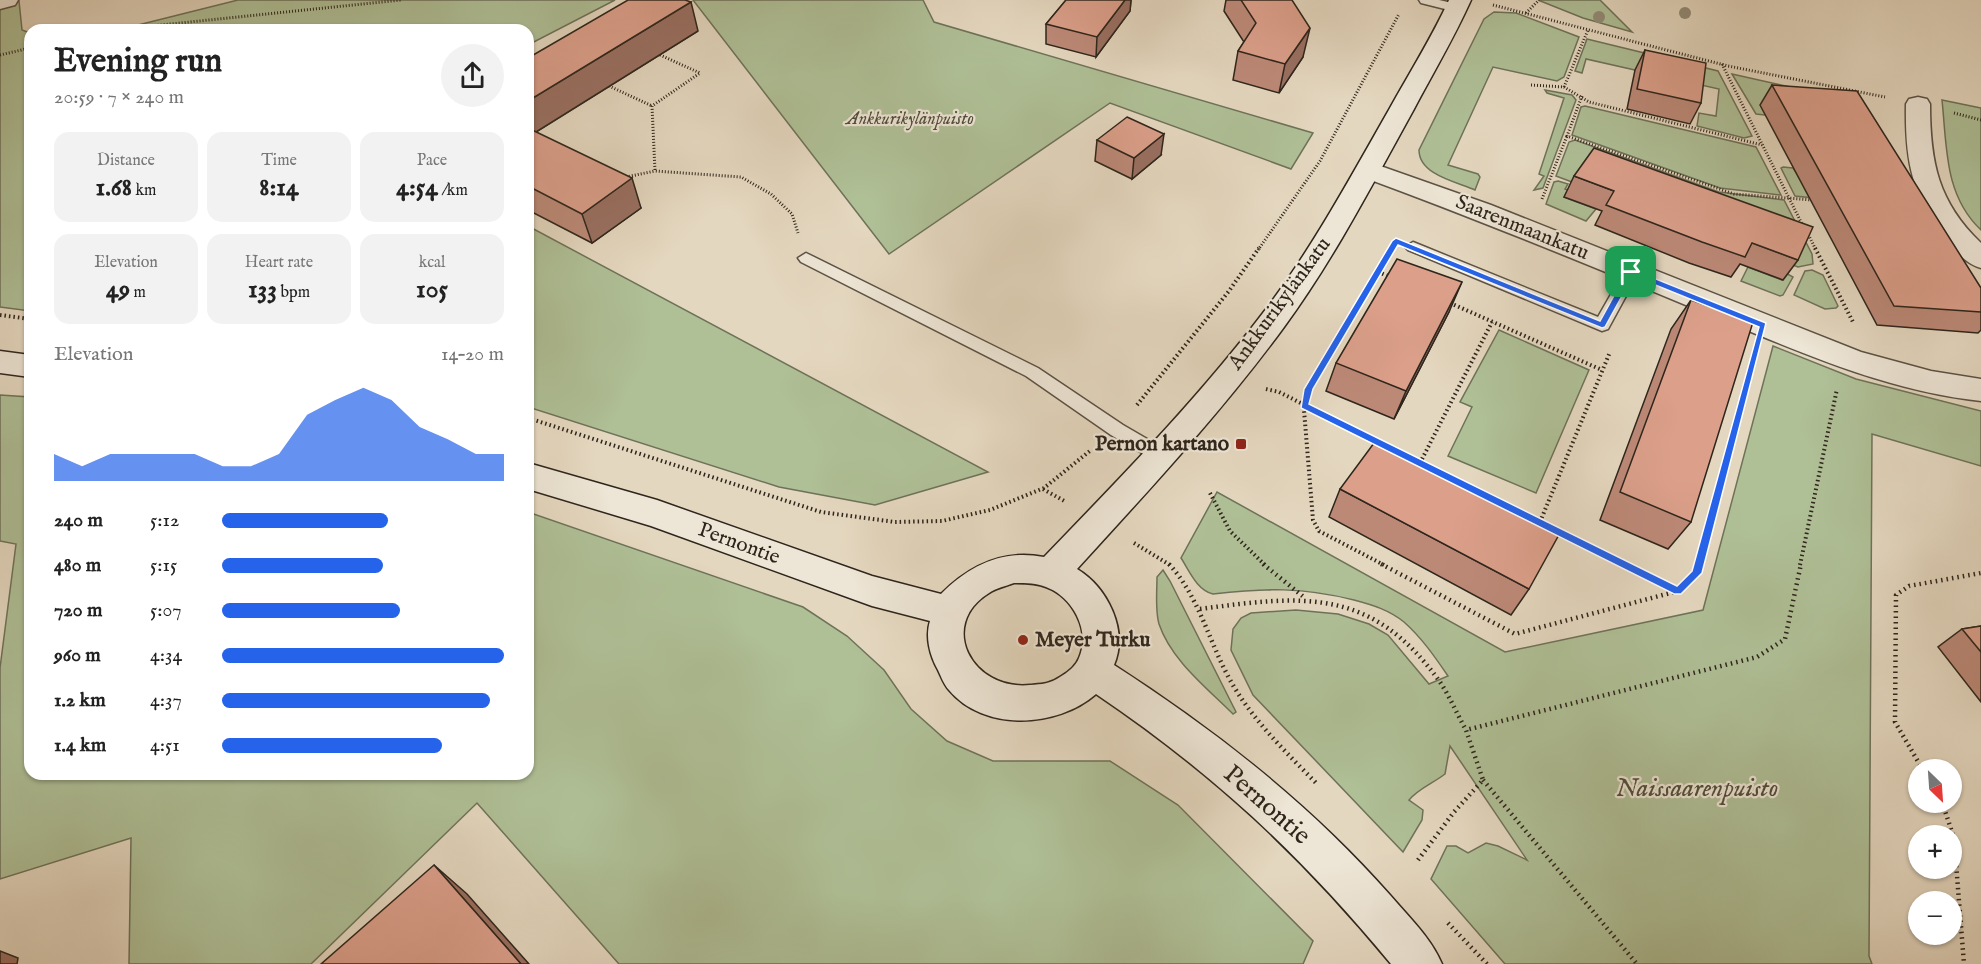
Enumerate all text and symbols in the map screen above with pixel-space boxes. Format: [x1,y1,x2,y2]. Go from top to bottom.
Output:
text: Evening run [54,41,222,83]
button: share [441,44,504,107]
text: 20:59 · 7 × 240 m [54,85,184,110]
park label: Ankkurikylänpuisto [844,108,974,131]
text: Distance [97,151,155,171]
text: Time [261,151,297,171]
text: Pace [417,151,447,171]
text: 1.68 [96,171,132,204]
text: 8:14 [259,171,299,204]
text: 4:54 [396,171,438,204]
text: km [132,181,156,201]
text: /km [438,181,468,201]
street label: Saarenmaankatu [1451,189,1593,267]
street label: Ankkurikylänkatu [1222,232,1337,377]
pin [1605,246,1656,297]
text: Elevation [94,253,158,273]
text: Heart rate [245,253,313,273]
text: kcal [419,253,445,273]
icon: arrive [1614,255,1647,288]
text: 49 [106,273,130,306]
text: 133 [248,273,277,306]
text: 105 [416,273,448,306]
text: m [130,283,146,303]
text: bpm [277,283,310,303]
text: Elevation [54,342,133,367]
text: 14–20 m [441,342,504,367]
place label: Pernon kartano [1095,431,1230,458]
marker: Pernon kartano [1234,437,1248,451]
text: 240 m [54,508,103,533]
text: 5:12 [150,508,179,533]
street label: Pernontie [694,517,784,571]
text: 480 m [54,553,101,578]
text: 5:15 [150,553,177,578]
text: 720 m [54,598,102,623]
text: 5:07 [150,598,182,623]
place label: Meyer Turku [1035,627,1150,654]
marker: Meyer Turku [1016,633,1030,647]
text: 960 m [54,643,101,668]
text: 4:34 [150,643,182,668]
text: 1.2 km [54,688,106,713]
text: 4:37 [150,688,182,713]
text: 1.4 km [54,733,106,758]
text: 4:51 [150,733,180,758]
street label: Pernontie [1216,758,1318,852]
north arrow [1908,759,1962,813]
map controls [1908,759,1962,945]
park label: Naissaarenpuisto [1616,772,1778,805]
button: + [1908,825,1962,879]
button: − [1908,891,1962,945]

